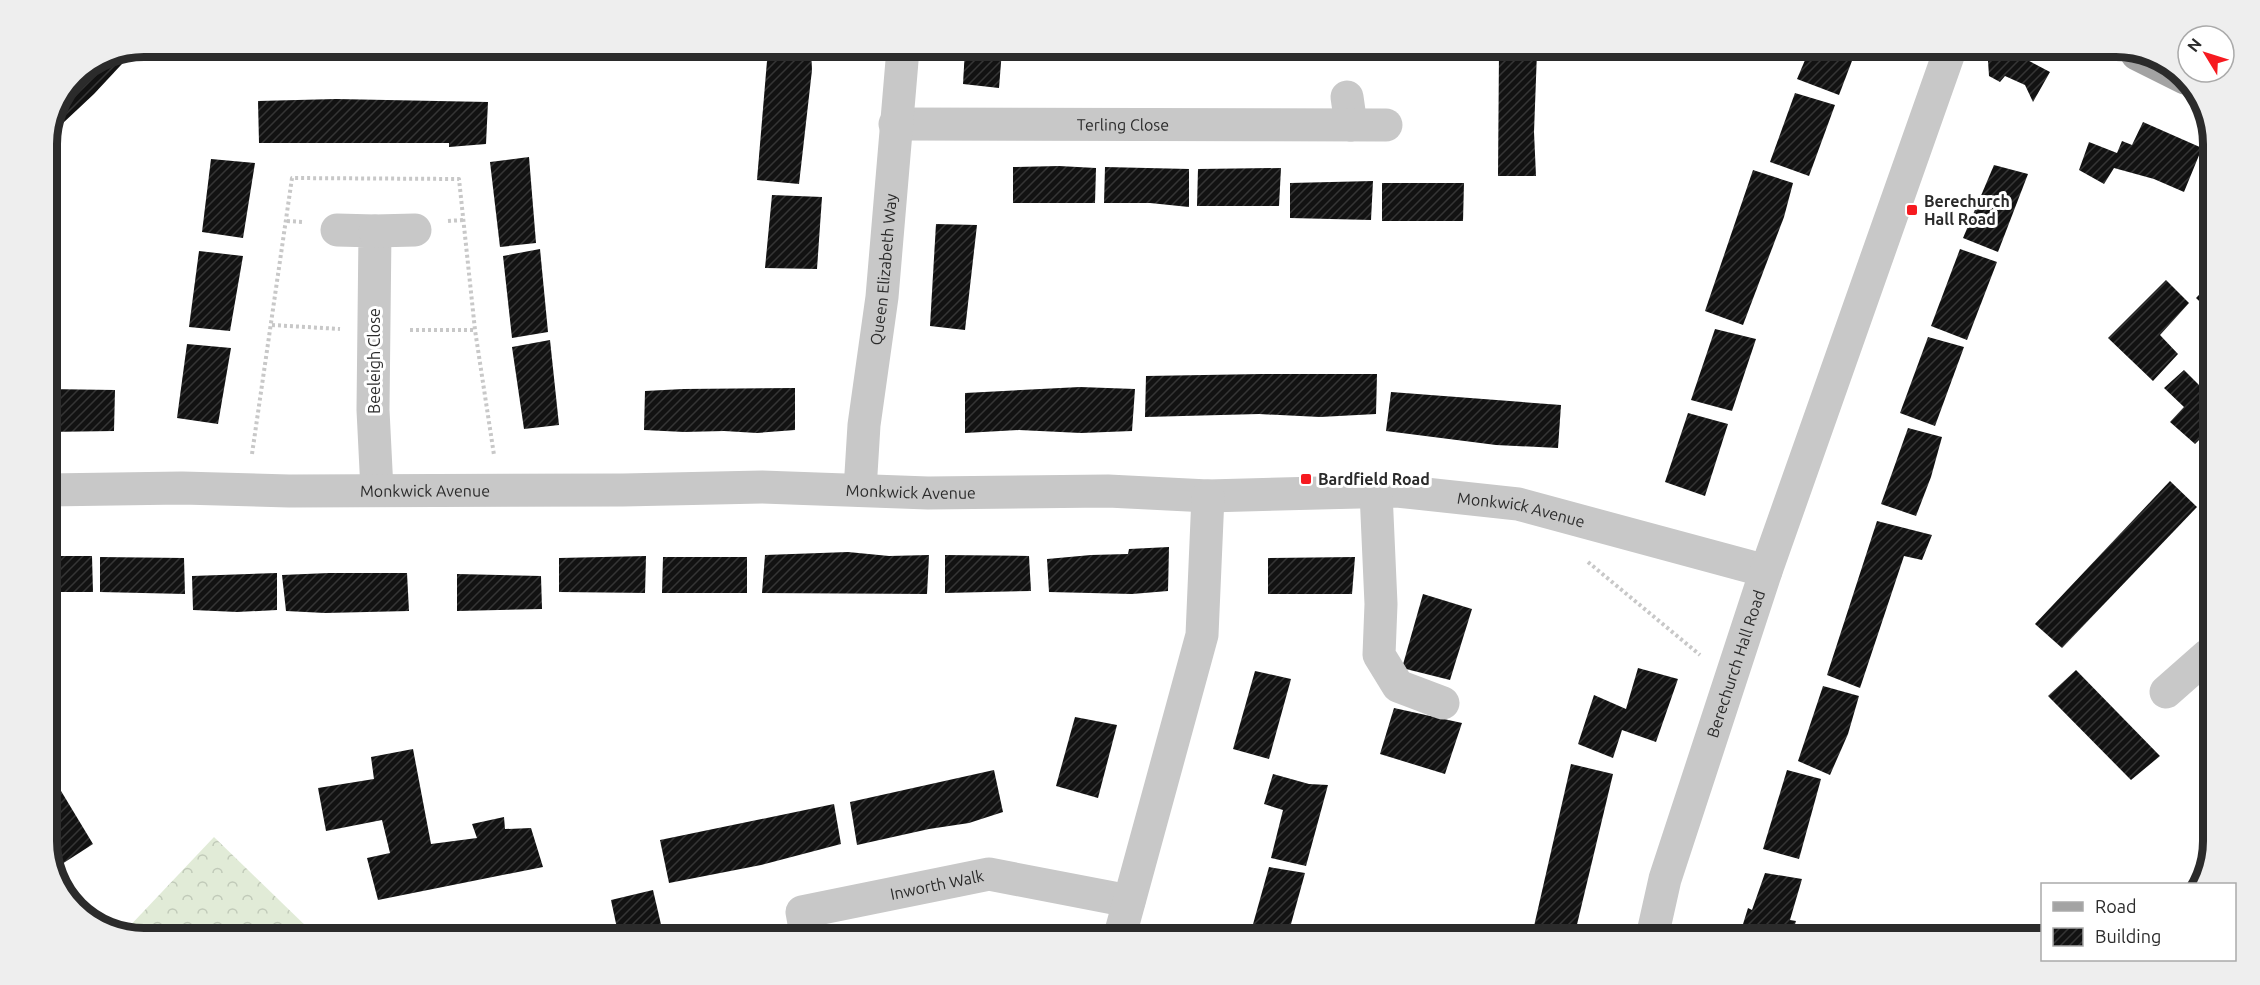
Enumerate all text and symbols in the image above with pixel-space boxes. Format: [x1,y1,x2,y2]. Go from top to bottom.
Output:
north arrow [2176,24,2236,84]
text: N [2183,35,2205,55]
street label: Terling Close [1077,115,1169,134]
street label: Queen Elizabeth Way [866,192,900,346]
place label: Berechurch Hall Road [1924,192,2010,228]
marker: Berechurch Hall Road [1905,203,1919,217]
street label: Beeleigh Close [365,308,383,414]
place label: Bardfield Road [1318,470,1430,488]
marker: Bardfield Road [1299,472,1313,486]
street label: Monkwick Avenue [360,481,490,500]
street label: Monkwick Avenue [846,481,976,502]
street label: Monkwick Avenue [1456,489,1587,531]
street label: Berechurch Hall Road [1703,588,1768,740]
street label: Inworth Walk [888,866,985,903]
legend [2041,883,2236,961]
text: Road [2095,896,2137,916]
text: Building [2095,926,2161,946]

